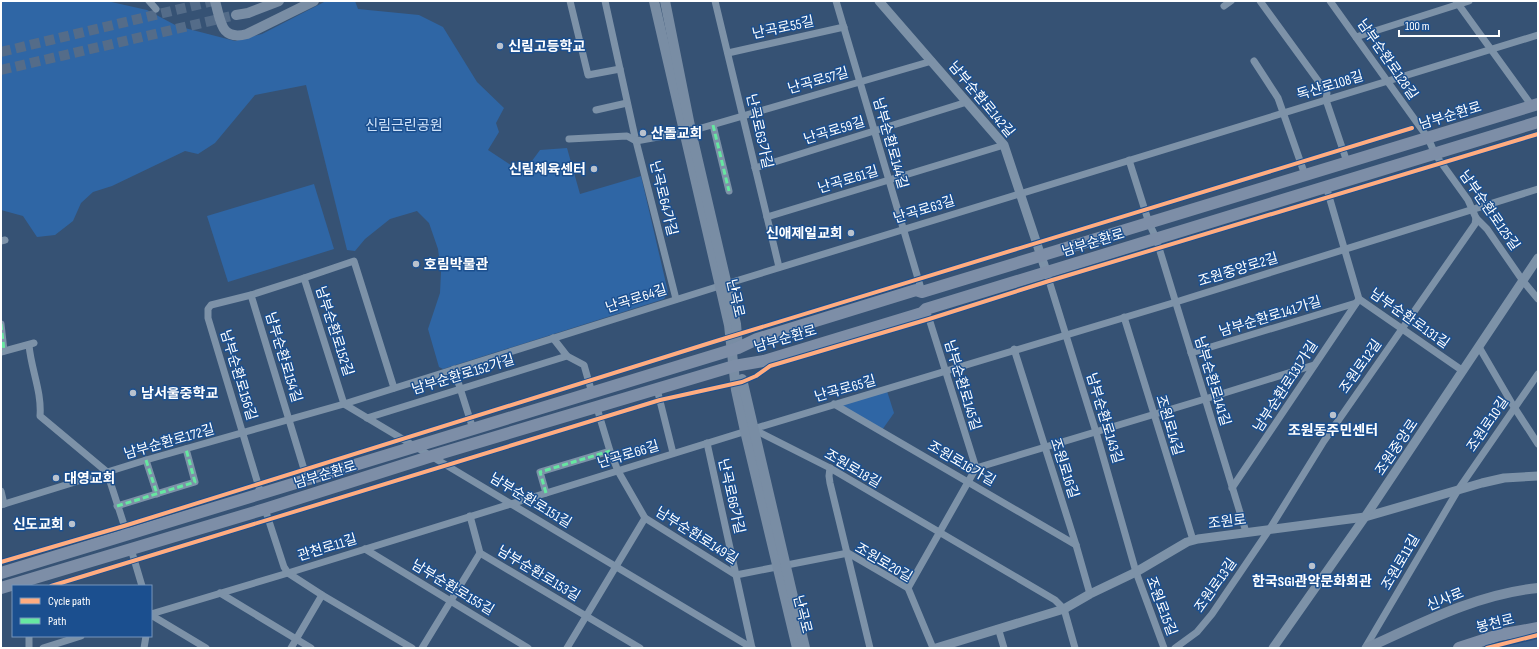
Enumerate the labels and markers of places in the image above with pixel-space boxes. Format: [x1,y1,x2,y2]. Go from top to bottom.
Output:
place label: 신림고등학교 [508,38,585,55]
marker: 신림고등학교 [495,41,505,51]
place label: 산돌교회 [651,125,703,142]
marker: 산돌교회 [638,128,648,138]
place label: 신림체육센터 [509,161,586,178]
marker: 신림체육센터 [589,164,599,174]
place label: 신애제일교회 [766,225,843,242]
marker: 신애제일교회 [846,228,856,238]
place label: 호림박물관 [424,256,489,273]
marker: 호림박물관 [411,259,421,269]
place label: 남서울중학교 [141,385,218,402]
marker: 남서울중학교 [128,388,138,398]
marker: 조원동주민센터 [1328,410,1338,420]
place label: 조원동주민센터 [1288,422,1378,439]
place label: 대영교회 [64,470,116,487]
marker: 대영교회 [51,473,61,483]
place label: 신도교회 [12,516,64,533]
marker: 신도교회 [67,519,77,529]
marker: 한국SGI관악문화회관 [1307,561,1317,571]
place label: 한국SGI관악문화회관 [1252,573,1372,590]

